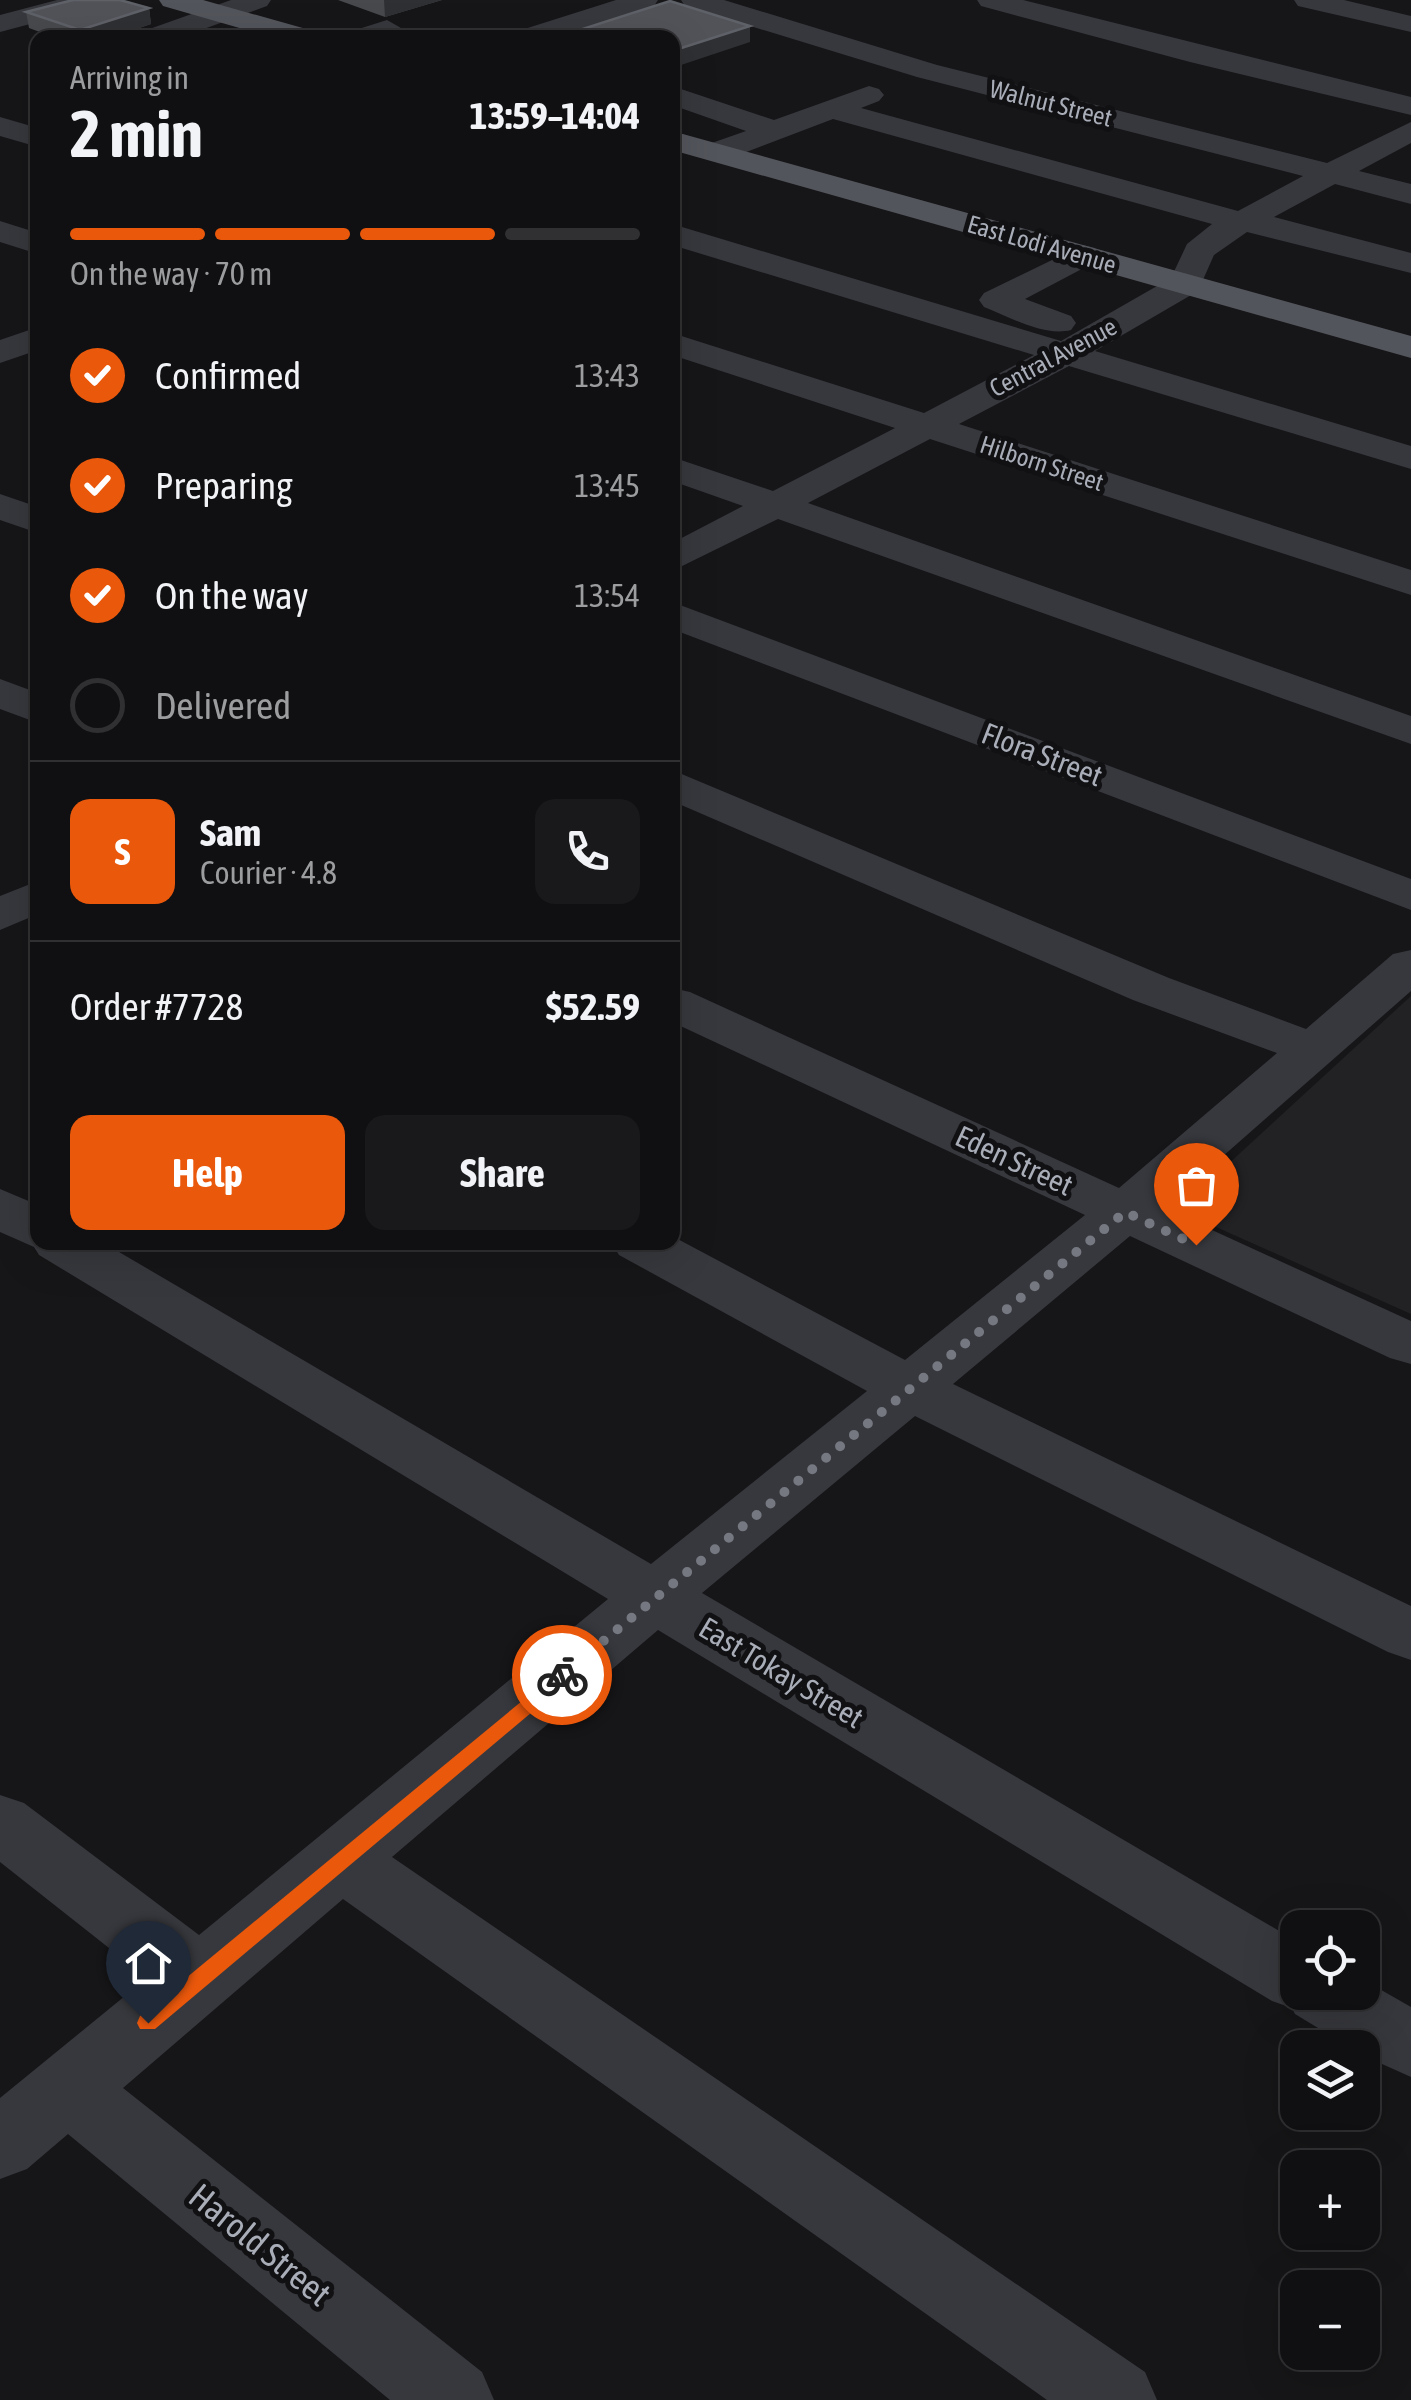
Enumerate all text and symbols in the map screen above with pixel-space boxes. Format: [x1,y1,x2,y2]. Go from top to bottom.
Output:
text: Arriving in [70,59,189,96]
street label: Walnut Street [987,74,1115,132]
text: 13:59–14:04 [470,94,640,137]
text: 2 min [70,96,203,171]
street label: East Lodi Avenue [964,209,1120,279]
text: On the way · 70 m [70,255,272,292]
street label: Central Avenue [985,312,1121,402]
icon: check [70,348,125,403]
text: Confirmed [155,354,301,397]
text: 13:43 [574,357,640,394]
street label: Hilborn Street [977,430,1107,496]
icon: check [70,458,125,513]
text: Preparing [155,464,293,507]
text: 13:45 [574,467,640,504]
icon: check [70,568,125,623]
text: On the way [155,574,308,617]
text: 13:54 [574,577,640,614]
text: Delivered [155,684,291,727]
street label: Flora Street [977,716,1107,793]
button: phone [535,799,640,904]
text: Sam [200,811,261,854]
text: S [115,830,130,873]
text: Courier · 4.8 [200,854,337,891]
text: Order #7728 [70,985,243,1028]
text: $52.59 [546,985,640,1028]
button: Help [70,1115,345,1230]
button: Share [365,1115,640,1230]
street label: Eden Street [951,1118,1078,1202]
pin [1154,1143,1239,1246]
icon: bag [1169,1158,1224,1213]
street label: East Tokay Street [693,1610,870,1734]
courier [512,1625,612,1725]
icon: bike [535,1648,590,1703]
map controls [1280,1910,1380,2370]
button: locate [1280,1910,1380,2010]
pin [106,1921,191,2024]
icon: home [121,1936,176,1991]
button: layers [1280,2030,1380,2130]
button: + [1280,2150,1380,2250]
street label: Harold Street [182,2175,339,2313]
button: − [1280,2270,1380,2370]

